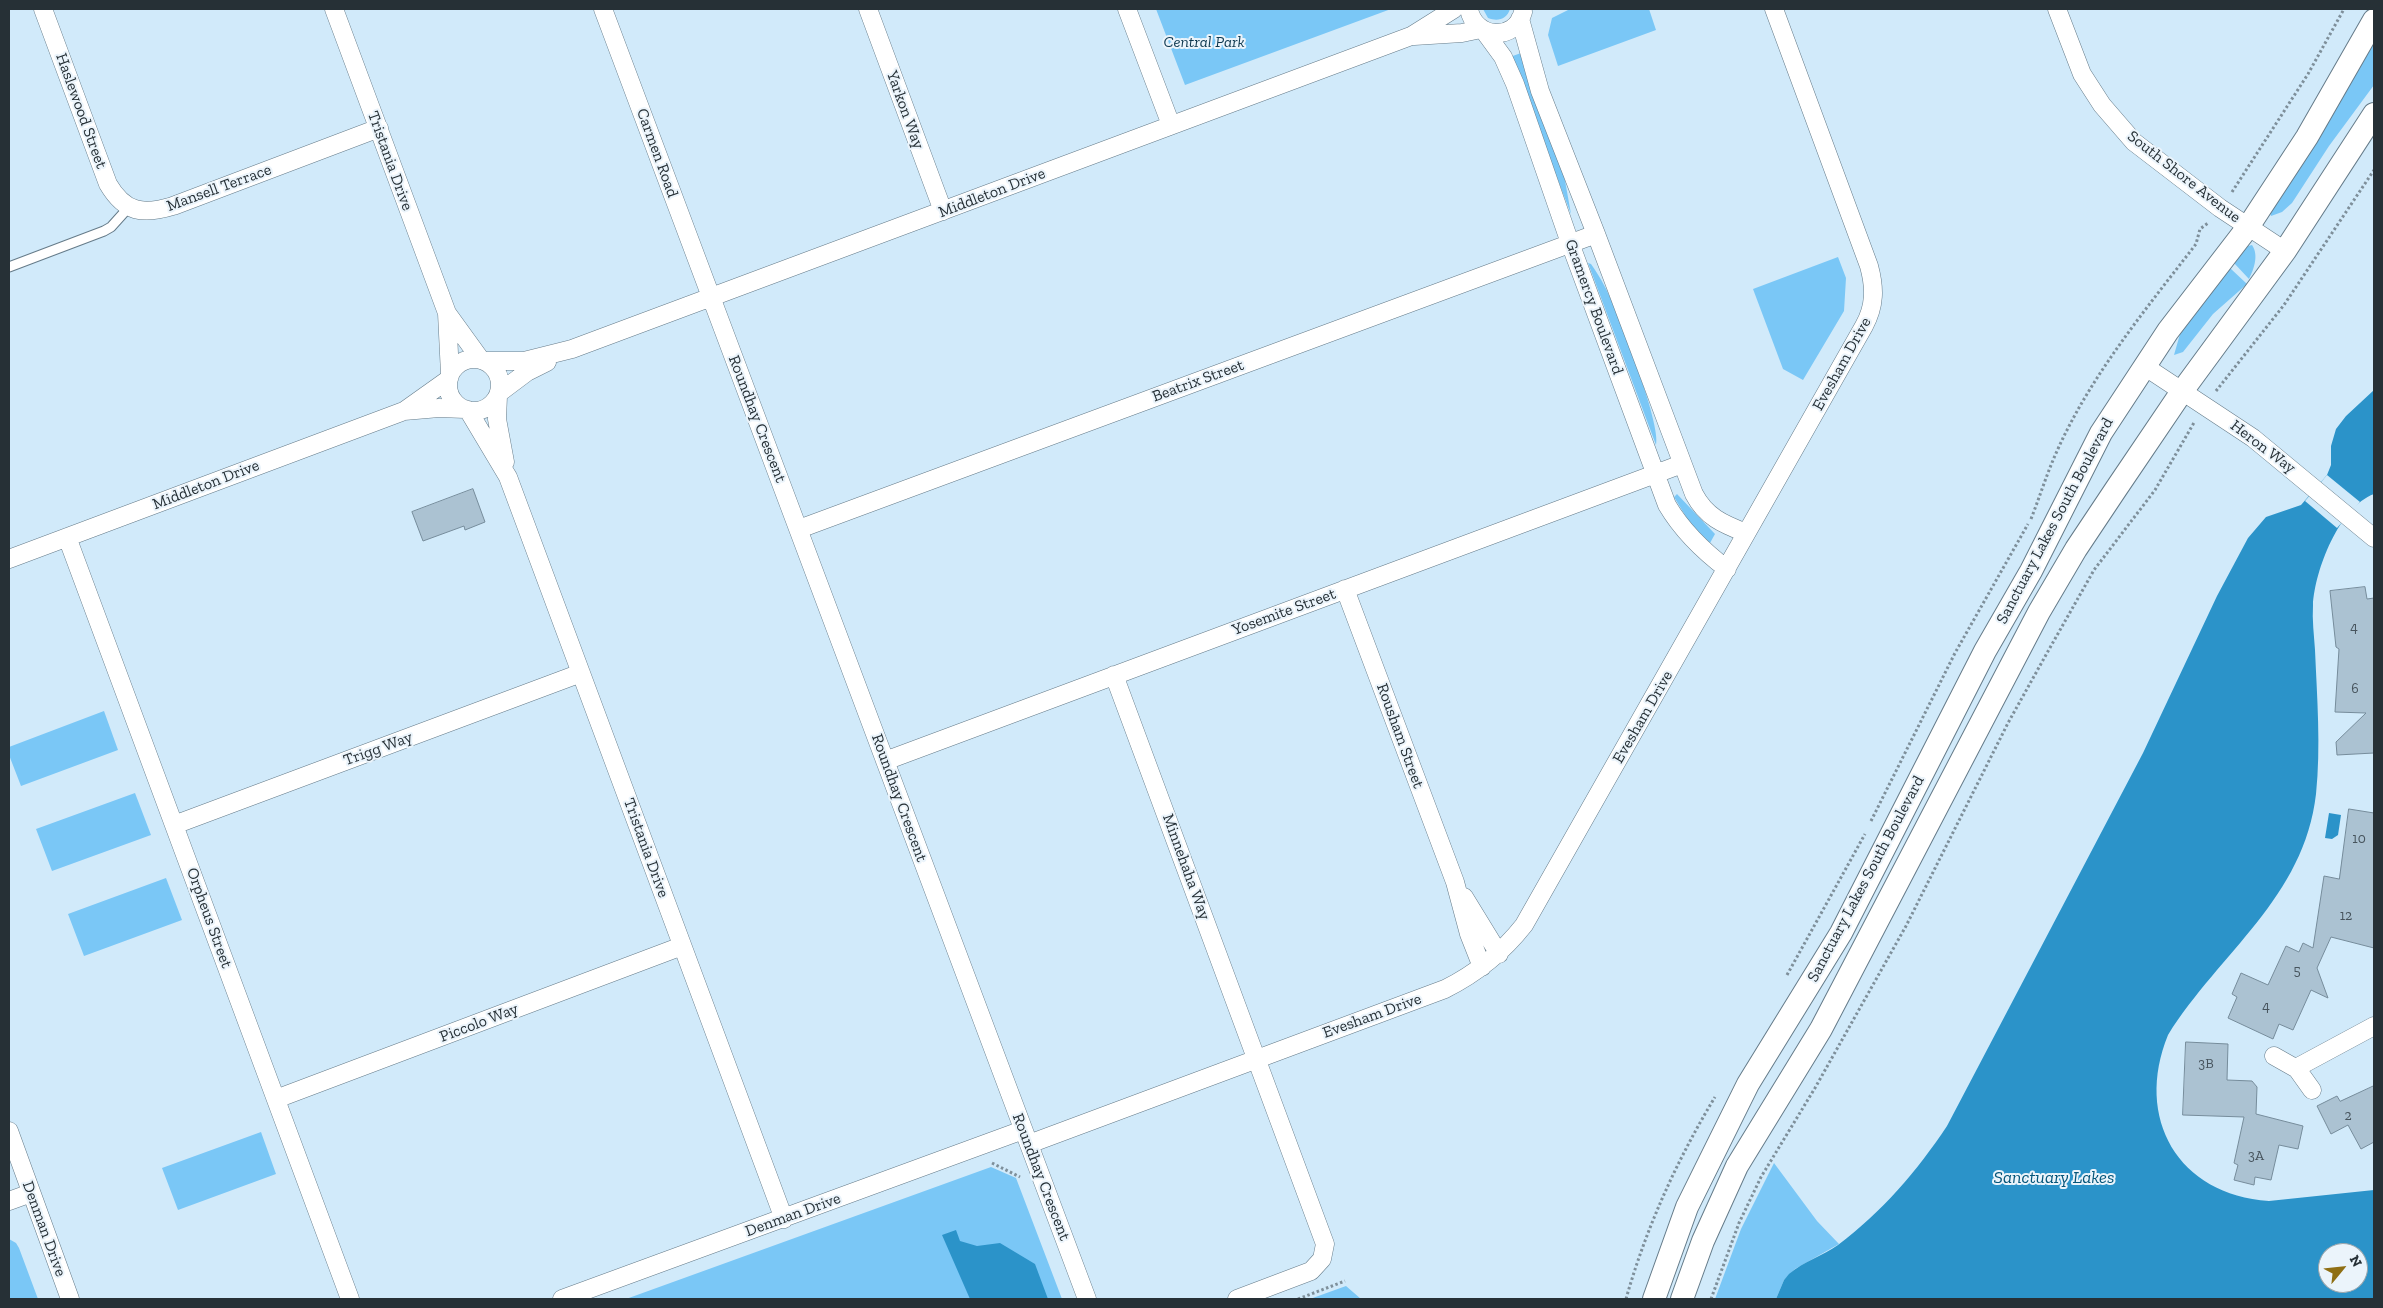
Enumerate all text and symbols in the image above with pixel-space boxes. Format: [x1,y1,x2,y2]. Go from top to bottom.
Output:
park label: Central Park [1163,32,1245,52]
street label: Haslewood Street [51,51,111,171]
street label: Yarkon Way [882,68,928,152]
street label: Carmen Road [632,106,682,200]
street label: Tristania Drive [363,109,417,213]
street label: South Shore Avenue [2124,127,2244,227]
street label: Mansell Terrace [164,160,274,216]
street label: Middleton Drive [936,164,1048,222]
street label: Gramercy Boulevard [1561,237,1627,377]
street label: Evesham Drive [1808,314,1876,414]
street label: Roundhay Crescent [724,353,790,485]
street label: Beatrix Street [1150,356,1246,406]
street label: Sanctuary Lakes South Boulevard [1992,415,2118,627]
street label: Heron Way [2227,416,2299,478]
street label: Middleton Drive [150,456,262,514]
street label: Yosemite Street [1230,584,1338,640]
house number: 4 [2350,620,2358,636]
street label: Evesham Drive [1609,667,1677,767]
street label: Rousham Street [1372,681,1428,791]
house number: 6 [2351,681,2359,697]
street label: Trigg Way [341,728,415,770]
street label: Roundhay Crescent [867,731,931,865]
street label: Sanctuary Lakes South Boulevard [1803,773,1929,985]
street label: Tristania Drive [619,796,673,900]
street label: Minnehaha Way [1158,811,1214,923]
house number: 10 [2352,831,2366,847]
street label: Orpheus Street [182,865,236,971]
house number: 12 [2340,908,2352,924]
house number: 5 [2293,963,2301,979]
street label: Evesham Drive [1320,989,1424,1043]
street label: Piccolo Way [437,999,521,1047]
house number: 4 [2262,999,2270,1015]
house number: 3B [2198,1056,2214,1072]
house number: 2 [2344,1108,2352,1124]
street label: Roundhay Crescent [1008,1111,1074,1243]
house number: 3A [2248,1148,2264,1164]
water label: Sanctuary Lakes [1994,1167,2114,1189]
street label: Denman Drive [18,1179,70,1279]
street label: Denman Drive [743,1189,843,1241]
north arrow [2318,1243,2368,1293]
text: N [2346,1252,2366,1270]

